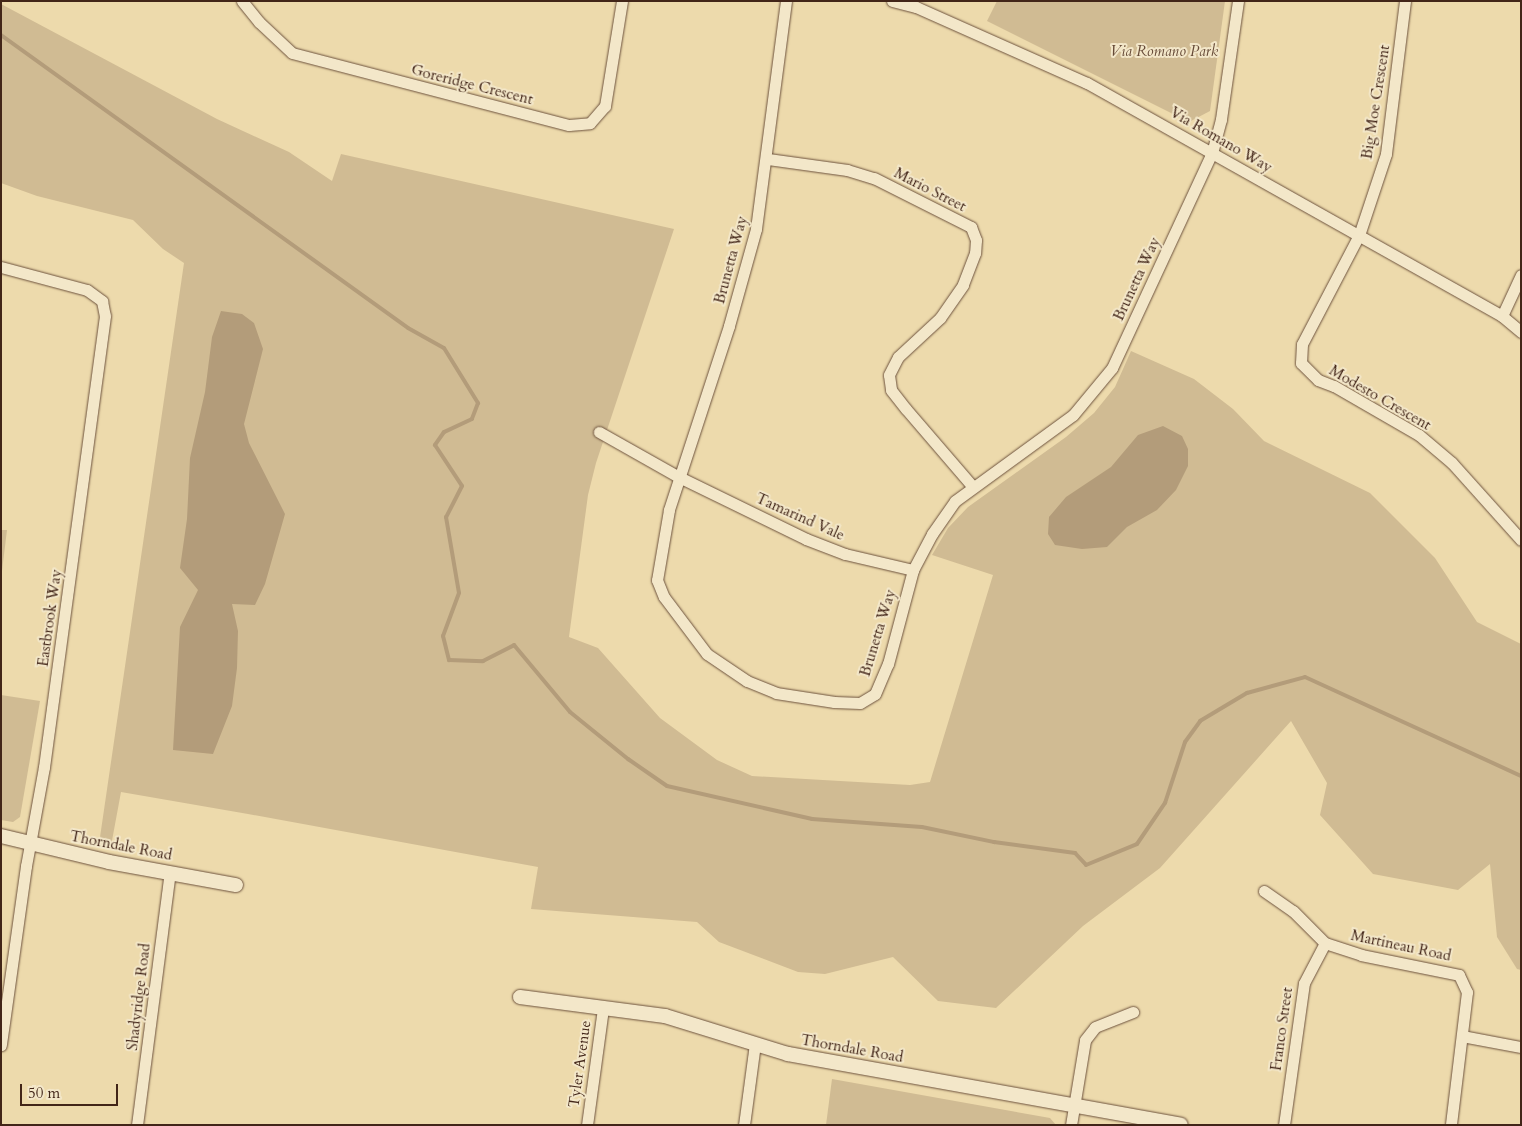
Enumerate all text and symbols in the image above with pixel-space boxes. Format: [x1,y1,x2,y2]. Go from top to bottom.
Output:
park label: Via Romano Park [1110,43,1218,61]
street label: Big Moe Crescent [1358,43,1394,161]
street label: Goreridge Crescent [409,61,535,109]
street label: Via Romano Way [1167,103,1275,177]
street label: Mario Street [891,164,969,216]
street label: Brunetta Way [711,214,751,306]
street label: Brunetta Way [1110,234,1164,324]
street label: Modesto Crescent [1326,362,1434,434]
street label: Tamarind Vale [753,489,847,545]
street label: Eastbrook Way [34,568,66,668]
street label: Brunetta Way [856,587,900,679]
street label: Thorndale Road [69,827,173,865]
street label: Martineau Road [1349,927,1453,965]
street label: Shadyridge Road [123,942,155,1052]
street label: Franco Street [1267,986,1297,1072]
street label: Tyler Avenue [565,1019,595,1109]
street label: Thorndale Road [800,1031,904,1067]
scale bar [22,1074,120,1106]
text: 50 m [28,1083,60,1103]

